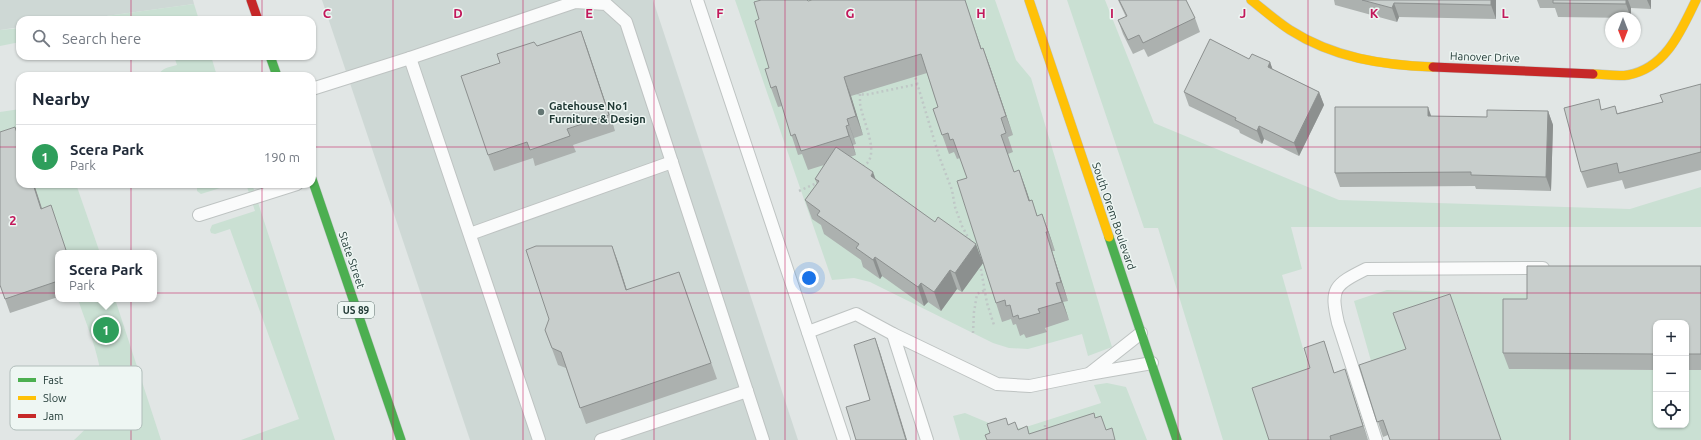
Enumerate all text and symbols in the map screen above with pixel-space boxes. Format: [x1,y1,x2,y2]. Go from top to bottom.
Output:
text: C [323,6,332,20]
text: D [453,6,463,20]
text: E [585,6,593,20]
text: F [716,6,724,20]
text: G [846,6,855,20]
text: H [976,6,986,20]
text: I [1110,6,1114,20]
text: J [1240,6,1246,20]
text: K [1370,6,1379,20]
text: L [1501,6,1509,20]
north arrow [1605,12,1641,48]
search box [16,16,316,60]
icon: search [30,27,52,49]
text: Search here [62,30,141,47]
street label: Hanover Drive [1450,50,1520,64]
text: Nearby [32,89,90,108]
place label: Gatehouse No1 Furniture & Design [549,100,646,125]
marker: Gatehouse No1 Furniture & Design [536,107,546,117]
text: Scera Park [70,141,144,158]
text: 1 [41,150,49,164]
text: 190 m [264,150,300,164]
text: Park [70,158,96,172]
street label: South Orem Boulevard [1090,161,1138,271]
text: 2 [9,213,17,227]
street label: State Street [337,230,368,291]
popup [55,250,157,302]
text: Scera Park [69,261,143,278]
your location [799,268,819,288]
text: Park [69,278,95,292]
road number: US 89 [338,302,374,318]
pin: 1 [93,315,119,345]
map controls [1653,320,1689,428]
button: + [1653,320,1689,356]
button: − [1653,356,1689,392]
legend [10,366,142,430]
text: Fast [43,374,64,386]
text: Slow [43,392,67,404]
button: locate [1653,392,1689,428]
text: Jam [43,410,64,422]

